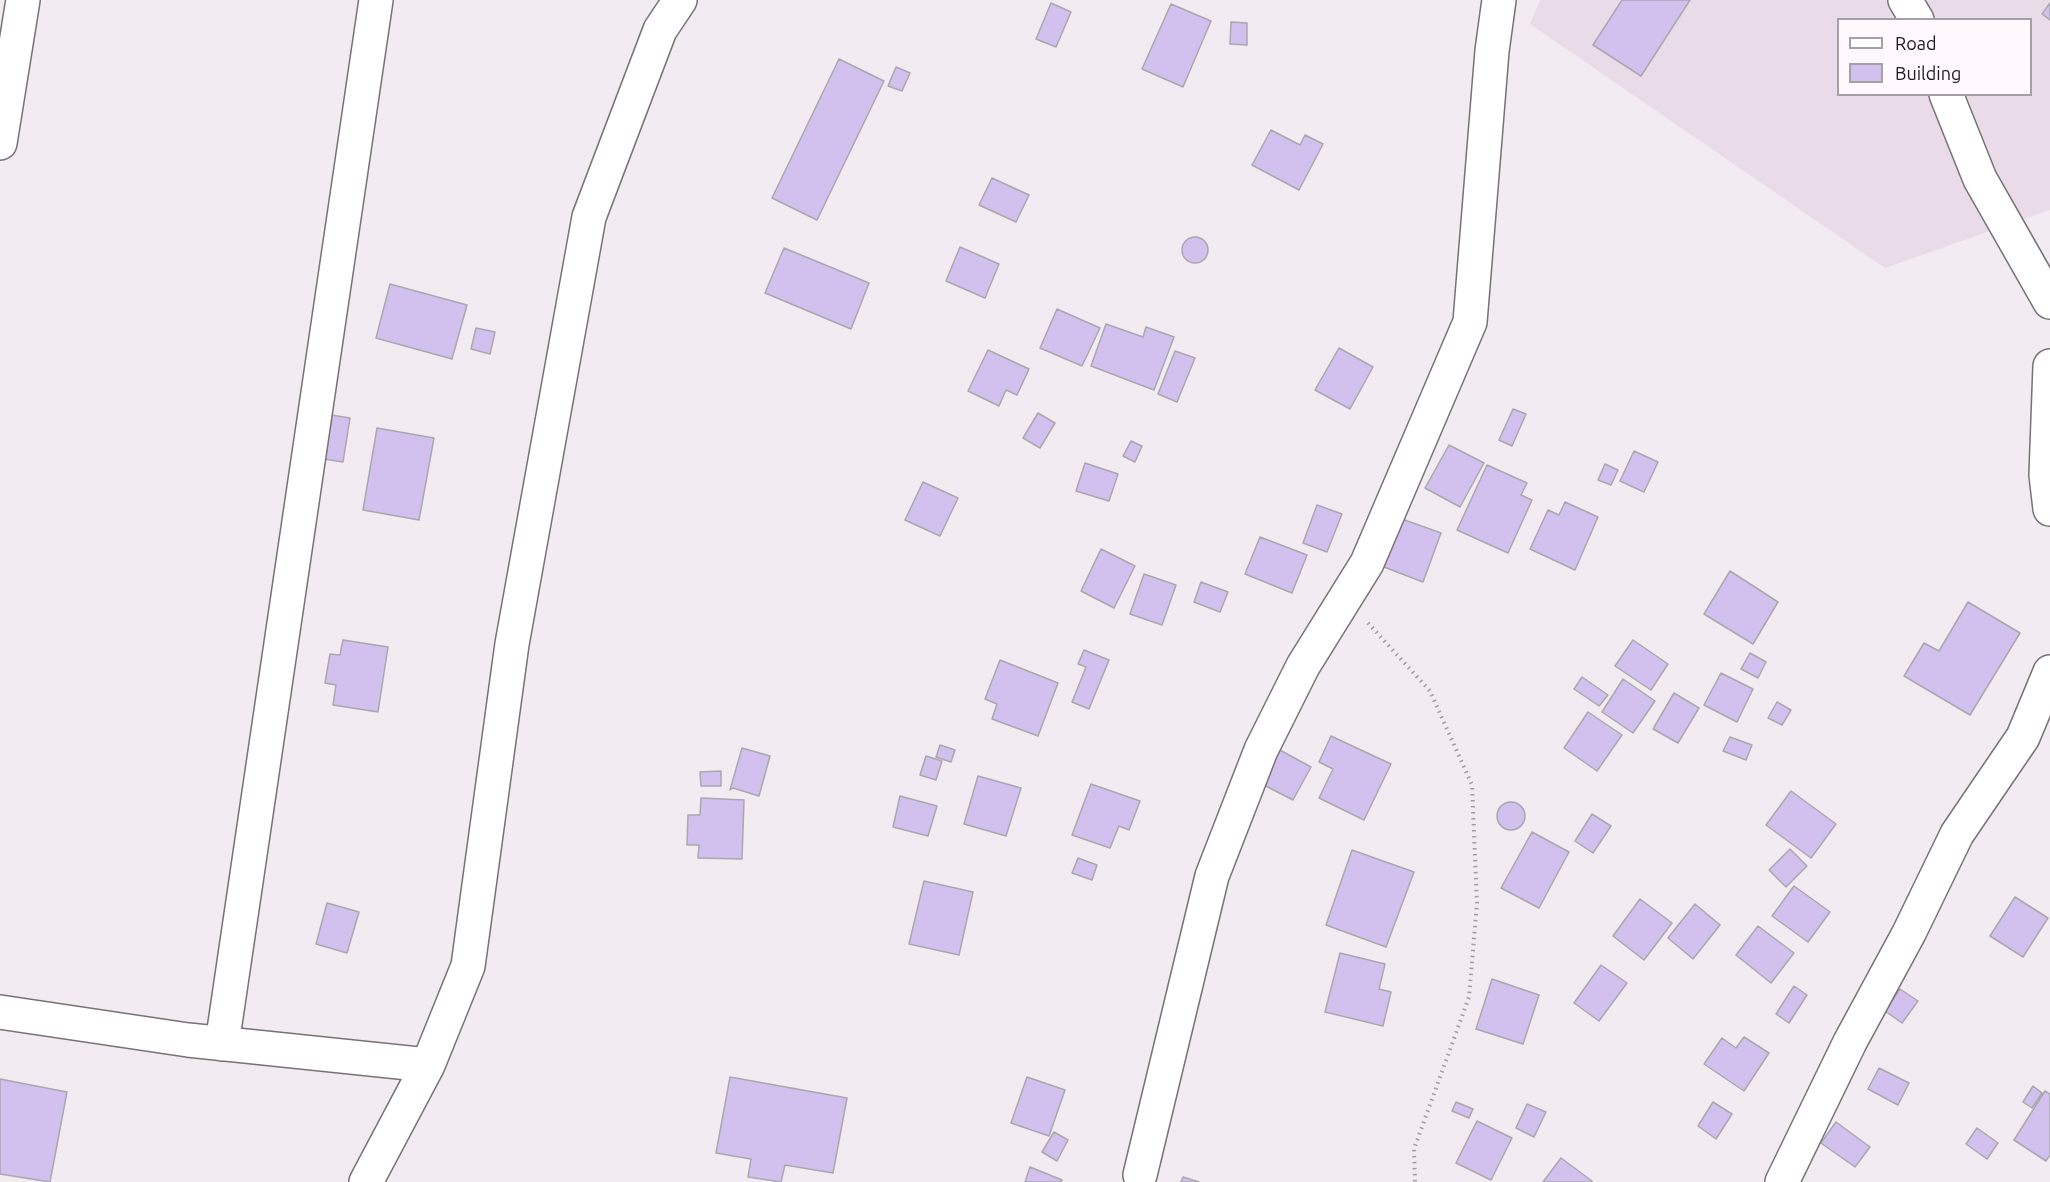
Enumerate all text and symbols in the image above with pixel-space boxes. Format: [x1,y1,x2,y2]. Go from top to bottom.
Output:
legend [1837,18,2032,96]
text: Road [1895,33,1937,53]
text: Building [1895,63,1961,83]

